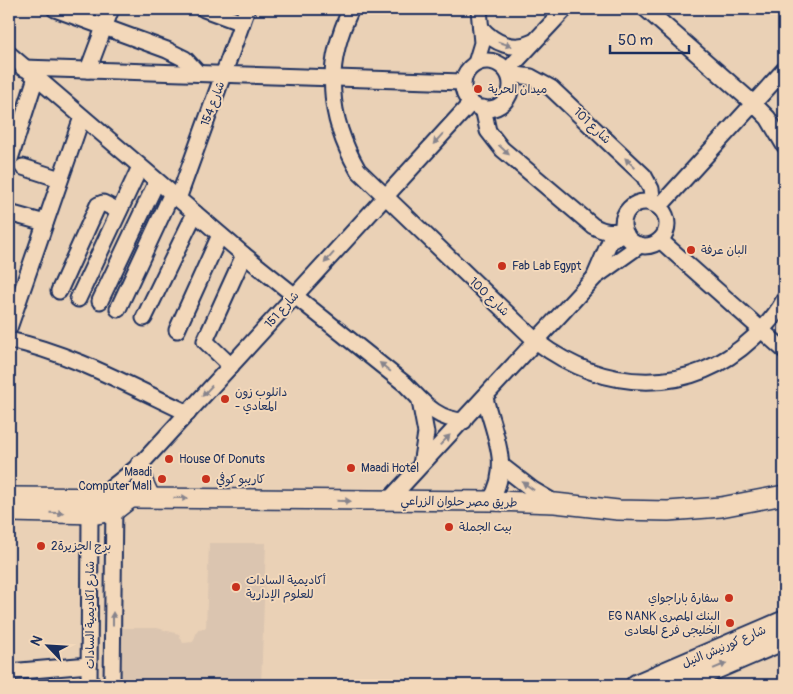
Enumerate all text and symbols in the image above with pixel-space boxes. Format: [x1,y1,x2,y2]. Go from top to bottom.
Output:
scale bar [610,22,689,54]
text: 50 m [618,31,653,50]
one-way arrow [498,40,513,48]
street label: شارع 154 [198,79,229,129]
place label: ميدان الحرية [488,82,547,97]
marker: ميدان الحرية [472,83,484,95]
street label: شارع 101 [569,105,614,148]
one-way arrow [432,132,444,144]
one-way arrow [497,144,509,156]
one-way arrow [624,157,636,169]
place label: البان عرفة [701,243,747,258]
marker: البان عرفة [685,244,697,256]
one-way arrow [323,252,335,264]
place label: Fab Lab Egypt [512,259,581,274]
marker: Fab Lab Egypt [496,260,508,272]
street label: شارع 100 [465,274,512,320]
street label: شارع 151 [262,288,303,332]
one-way arrow [378,362,391,373]
one-way arrow [201,385,213,397]
place label: دانلوب زون - المعادي [235,385,288,415]
marker: دانلوب زون - المعادي [219,393,231,405]
one-way arrow [439,435,451,447]
place label: House Of Donuts [179,452,266,467]
marker: House Of Donuts [163,453,175,465]
place label: Maadi Hotel [361,461,419,476]
marker: Maadi Hotel [345,462,357,474]
place label: Maadi Computer Mall [79,465,152,494]
place label: كاريبو كوفي [216,471,265,488]
marker: Maadi Computer Mall [156,473,168,485]
marker: كاريبو كوفي [200,473,212,485]
one-way arrow [521,481,535,491]
street label: طريق مصر حلوان الزراعي [400,493,518,514]
one-way arrow [173,494,189,502]
one-way arrow [336,497,352,505]
one-way arrow [50,509,66,517]
place label: بيت الجملة [459,520,512,535]
marker: بيت الجملة [443,521,455,533]
place label: برج الجزيرة2 [51,539,111,555]
marker: برج الجزيرة2 [35,540,47,552]
street label: شارع اكاديمية السادات [83,561,99,669]
place label: أكاديمية السادات للعلوم الإدارية [246,573,326,603]
marker: أكاديمية السادات للعلوم الإدارية [230,581,242,593]
place label: سفارة باراجواي [648,591,719,607]
marker: سفارة باراجواي [723,592,735,604]
place label: EG NANK البنك المصرى الخليجى فرع المعادى [608,609,720,639]
one-way arrow [109,611,117,627]
marker: EG NANK البنك المصرى الخليجى فرع المعادى [724,617,736,629]
north arrow [22,622,72,672]
street label: شارع كورنيش النيل [680,623,769,672]
text: N [27,633,46,649]
one-way arrow [713,662,728,670]

